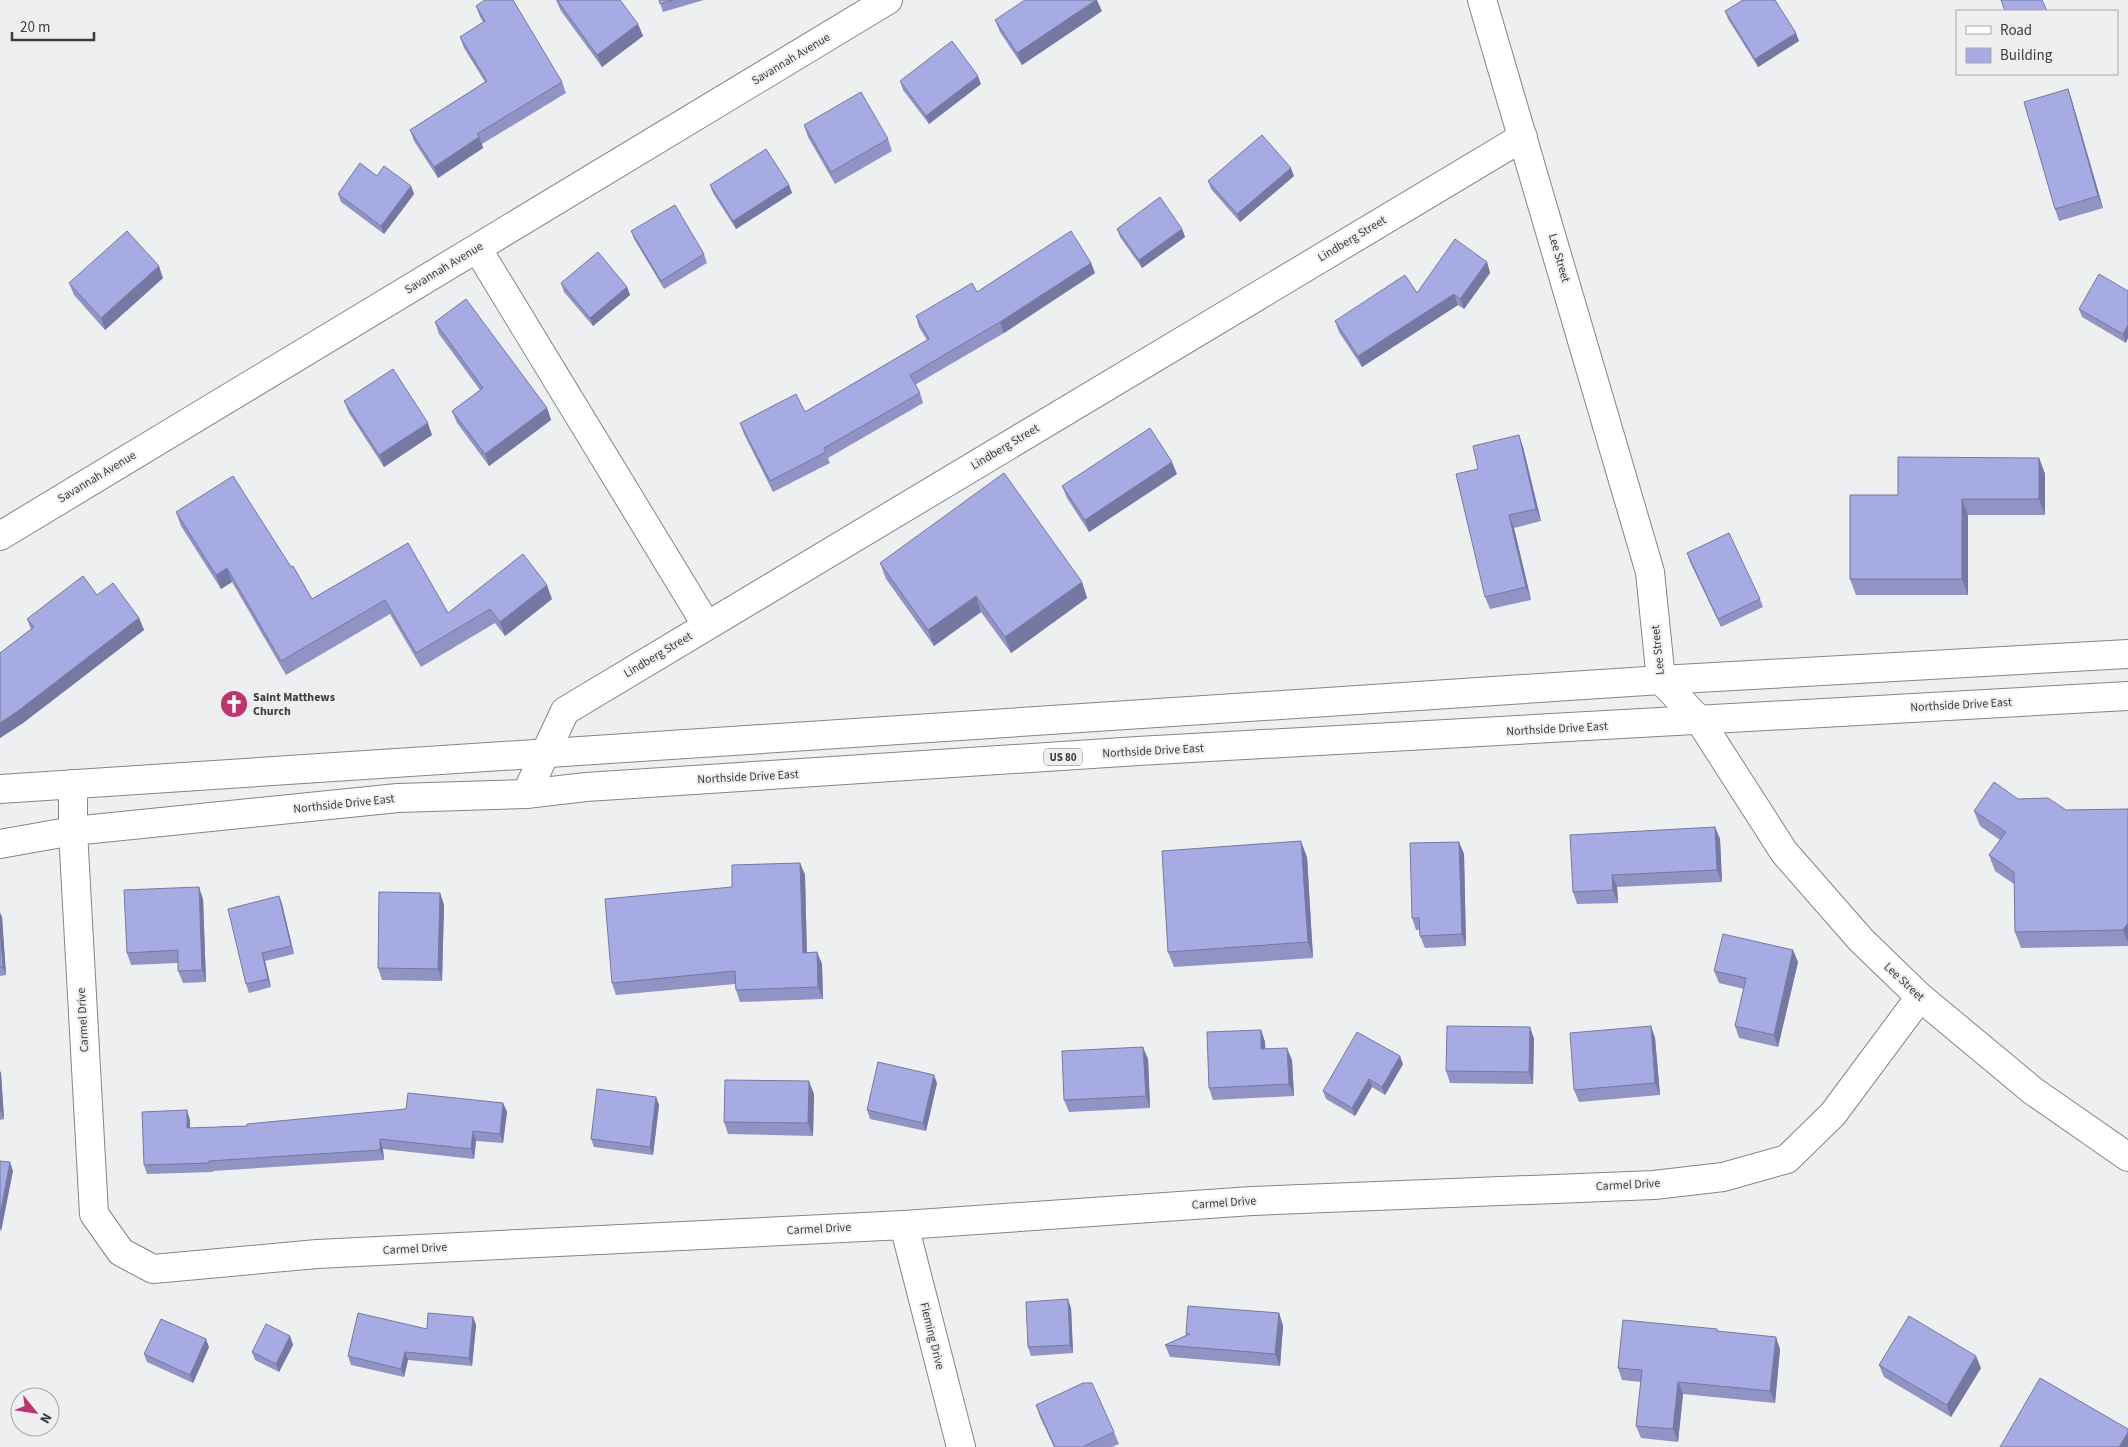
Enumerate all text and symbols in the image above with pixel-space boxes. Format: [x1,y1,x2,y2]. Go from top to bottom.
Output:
scale bar [12,10,95,42]
legend [1956,10,2118,75]
text: 20 m [20,17,50,38]
text: Road [2000,20,2032,41]
street label: Savannah Avenue [748,29,834,89]
text: Building [2000,45,2053,66]
street label: Lindberg Street [1315,212,1389,266]
street label: Lee Street [1544,232,1574,284]
street label: Savannah Avenue [401,238,487,298]
street label: Lindberg Street [968,420,1042,474]
street label: Savannah Avenue [54,447,140,507]
street label: Lee Street [1647,624,1669,676]
street label: Lindberg Street [621,628,695,682]
church icon: Saint Matthews Church [219,689,249,719]
place label: Saint Matthews Church [253,689,335,720]
street label: Northside Drive East [1910,694,2012,716]
street label: Northside Drive East [1506,718,1608,740]
street label: Northside Drive East [1102,740,1204,762]
road number: US 80 [1044,749,1082,766]
street label: Northside Drive East [697,766,799,788]
street label: Northside Drive East [293,790,395,818]
street label: Lee Street [1880,959,1928,1005]
street label: Carmel Drive [73,987,93,1053]
street label: Carmel Drive [1595,1175,1661,1195]
street label: Carmel Drive [1191,1192,1257,1214]
street label: Carmel Drive [786,1219,852,1239]
street label: Carmel Drive [382,1239,448,1259]
street label: Fleming Drive [915,1301,949,1372]
north arrow [10,1387,60,1437]
text: N [34,1409,56,1427]

